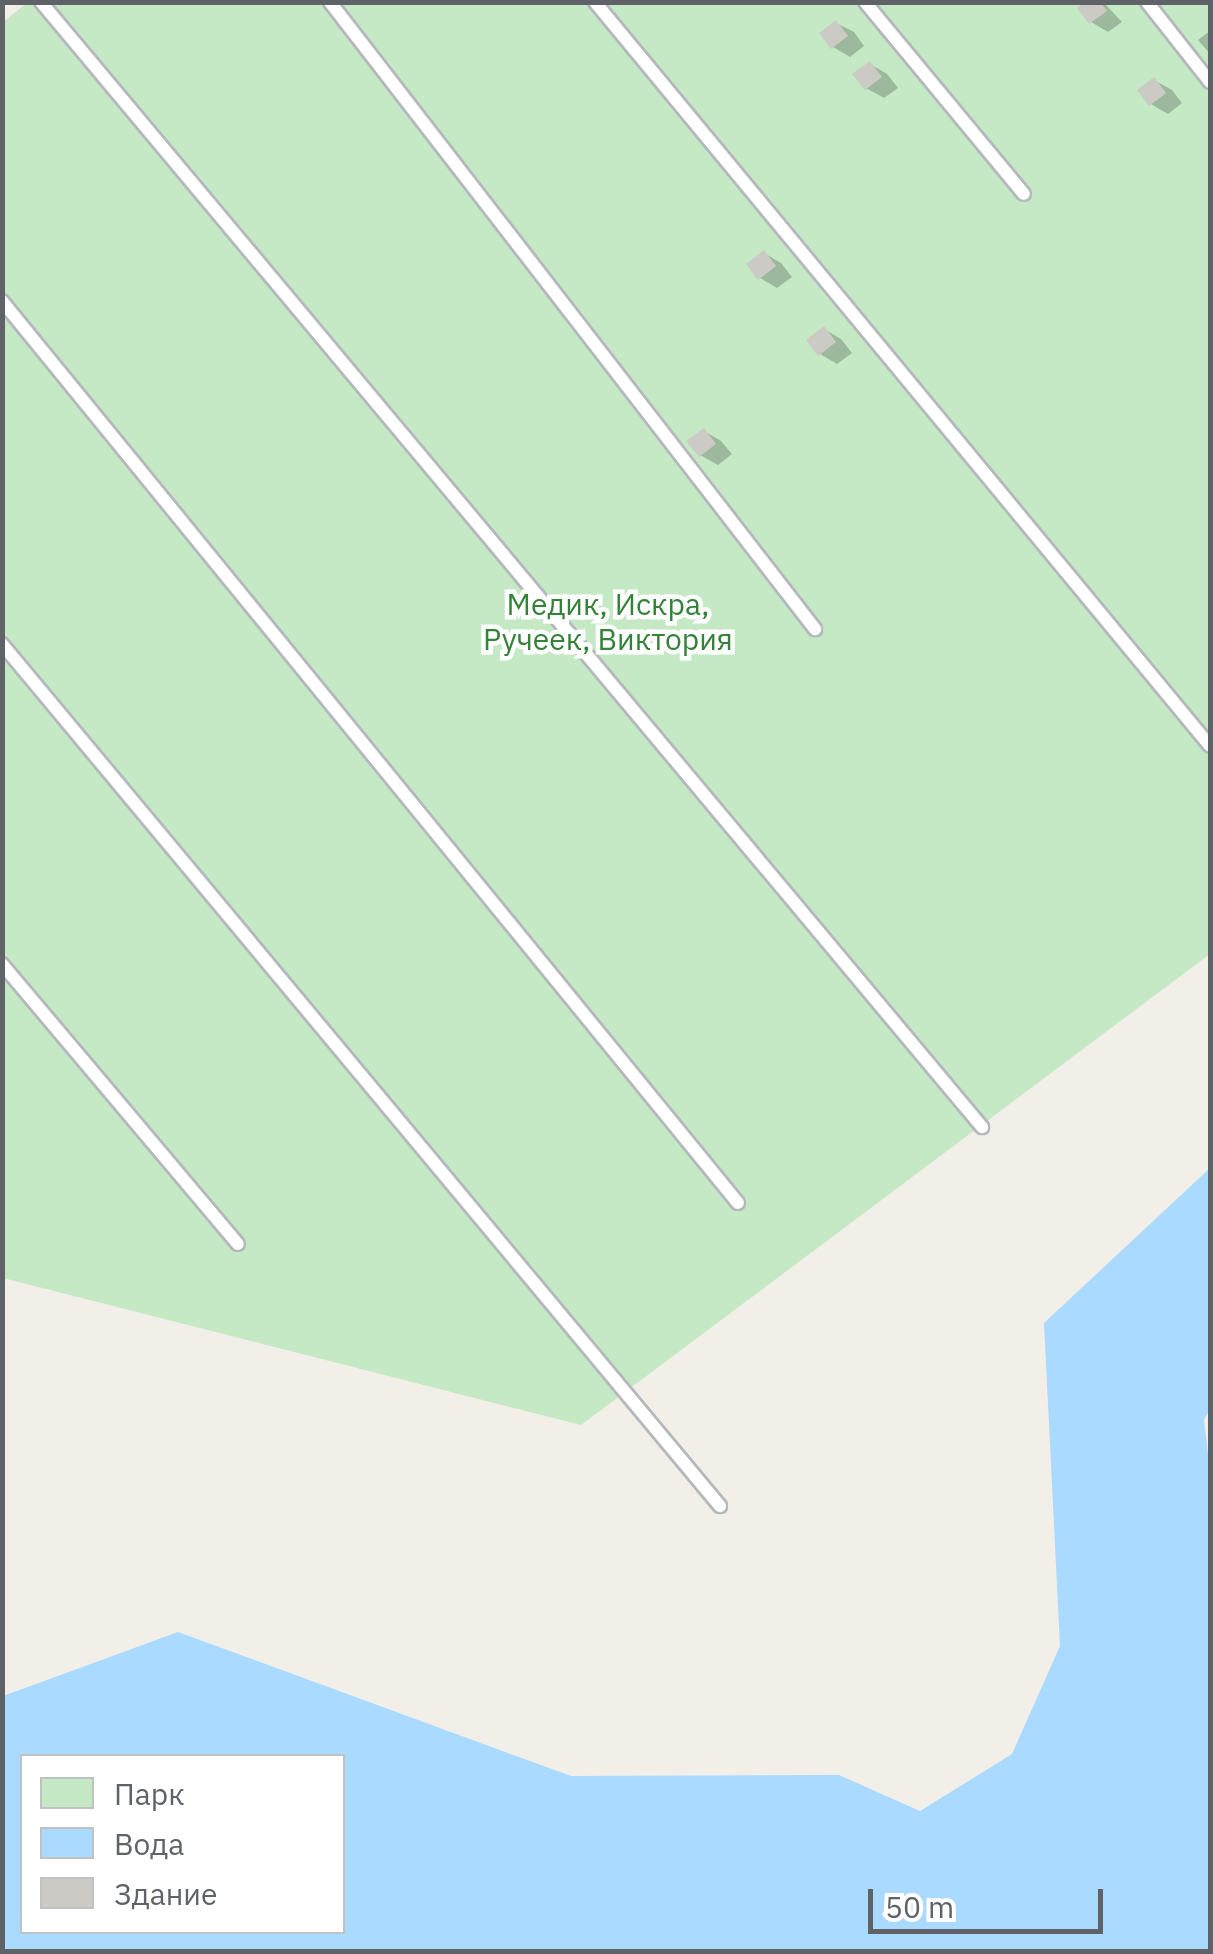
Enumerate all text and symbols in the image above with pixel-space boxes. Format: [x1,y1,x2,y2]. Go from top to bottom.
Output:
park label: Медик, Искра, Ручеек, Виктория [483,586,733,656]
legend [20,1754,345,1934]
text: Парк [114,1774,185,1813]
text: Вода [114,1824,184,1863]
scale bar [873,1869,1108,1931]
text: Здание [114,1874,217,1913]
text: 50 m [885,1887,954,1926]

